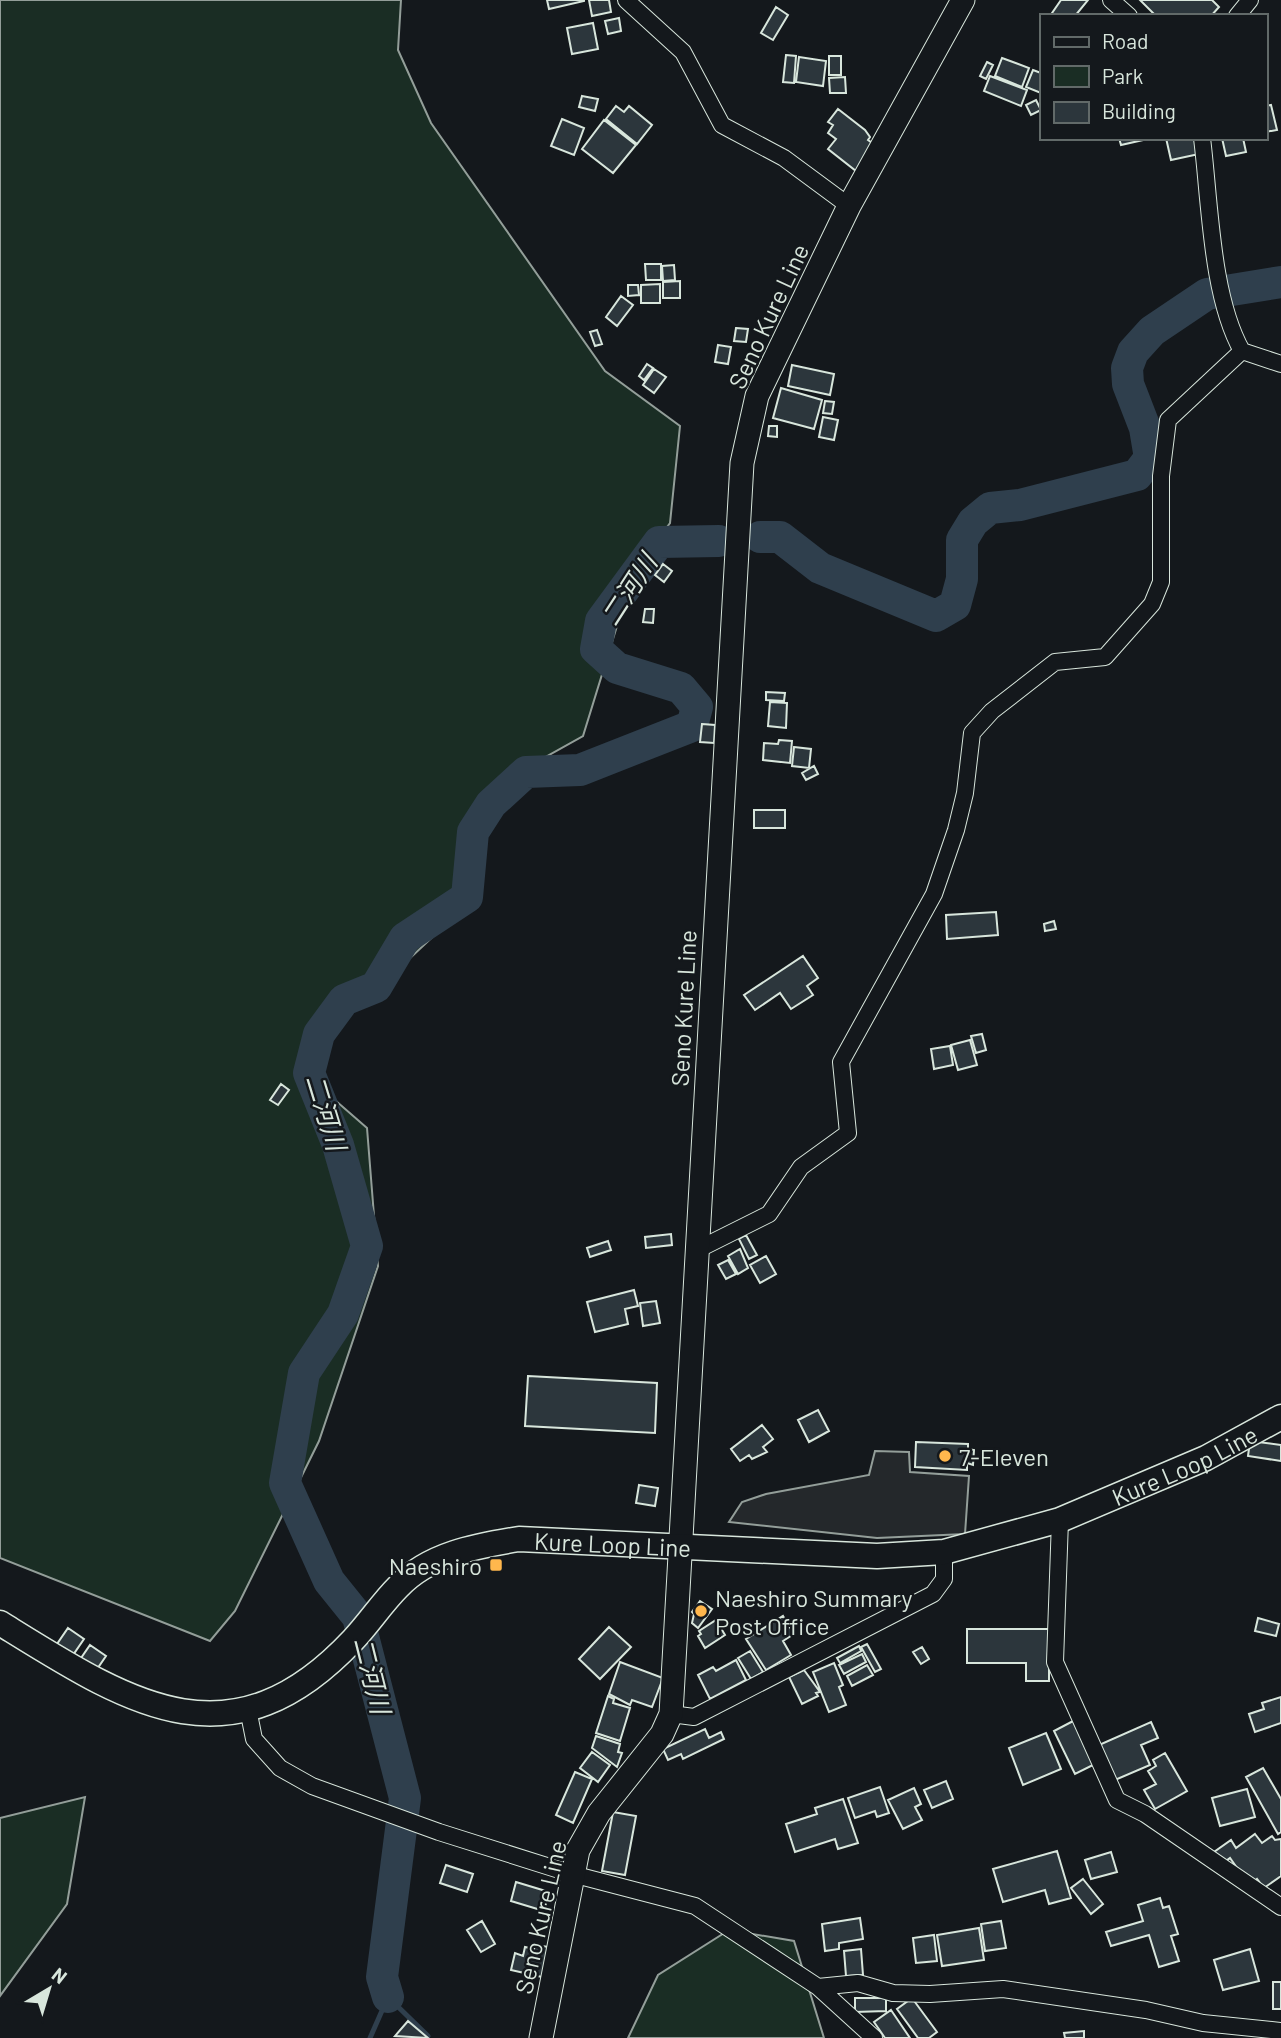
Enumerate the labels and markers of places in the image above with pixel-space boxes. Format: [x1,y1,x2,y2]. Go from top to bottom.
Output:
place label: 7-Eleven [959,1442,1049,1471]
marker: 7-Eleven [937,1448,953,1464]
place label: Naeshiro [389,1551,482,1580]
marker: Naeshiro [488,1557,504,1573]
place label: Naeshiro Summary Post Office [715,1583,912,1640]
marker: Naeshiro Summary Post Office [693,1603,709,1619]

